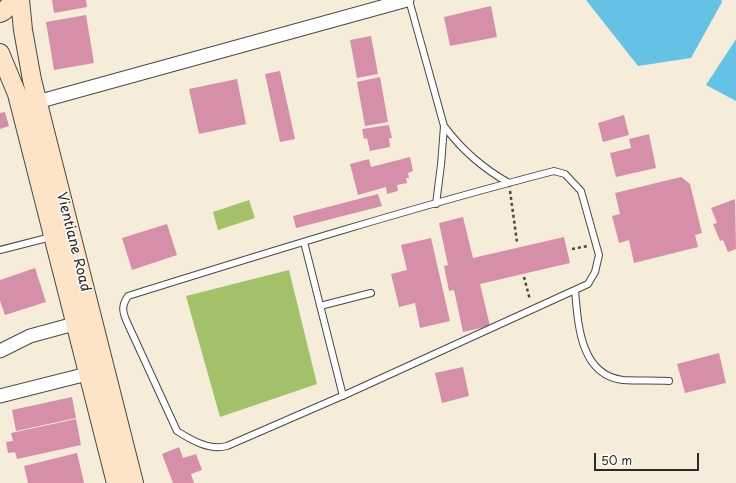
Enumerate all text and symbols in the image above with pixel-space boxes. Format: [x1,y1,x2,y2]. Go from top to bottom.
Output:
street label: Vientiane Road [53,190,93,294]
scale bar [596,445,701,471]
text: 50 m [601,451,632,469]

